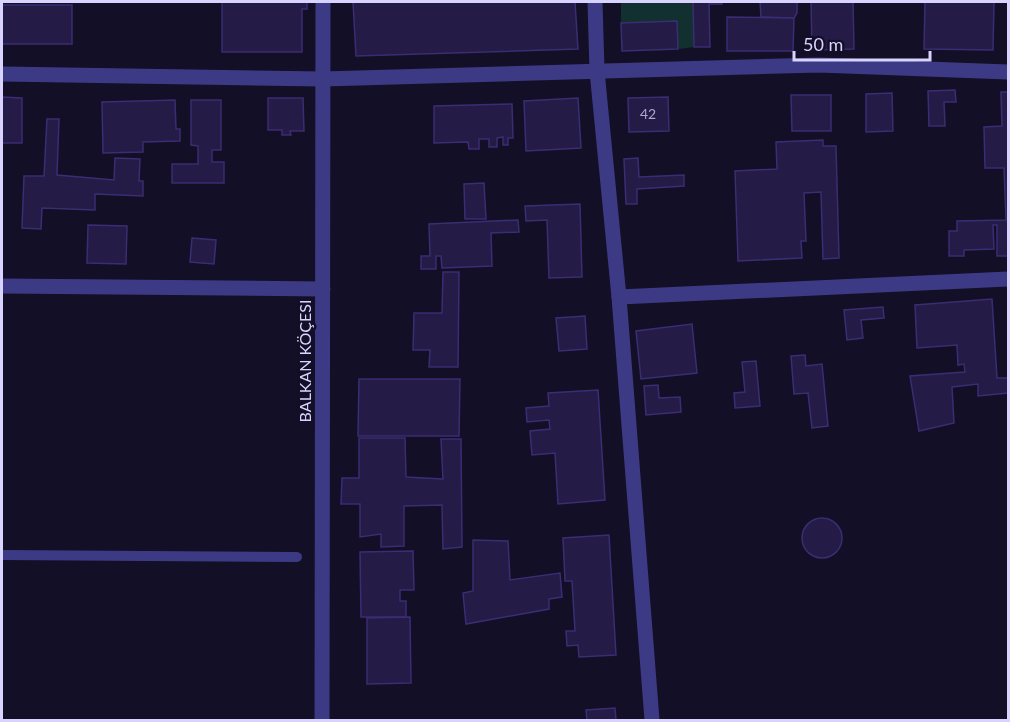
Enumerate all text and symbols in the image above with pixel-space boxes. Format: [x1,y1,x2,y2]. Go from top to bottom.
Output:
scale bar [794,24,930,62]
text: 50 m [803,33,843,55]
house number: 42 [640,105,656,122]
street label: BALKAN KÖÇESI [295,300,314,422]

